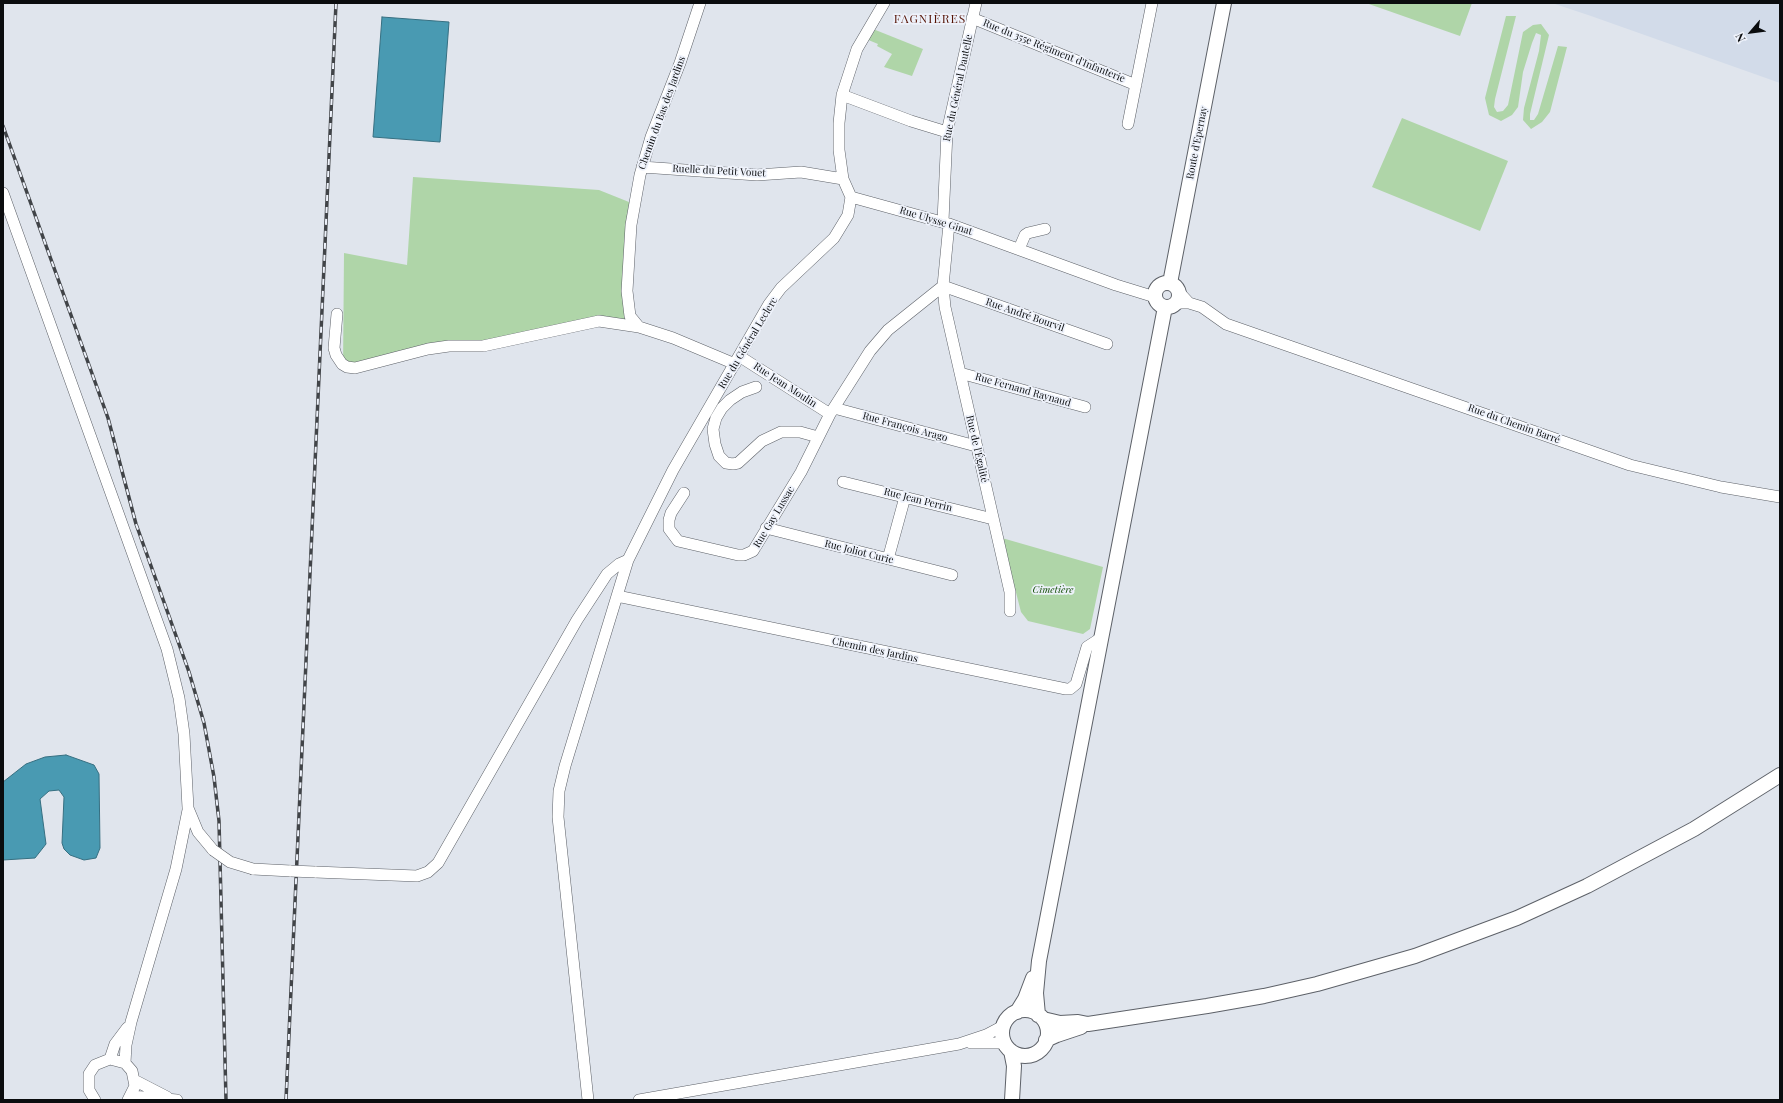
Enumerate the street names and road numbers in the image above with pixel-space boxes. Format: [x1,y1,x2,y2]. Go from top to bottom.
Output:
street label: Rue du 355e Régiment d'Infanterie [981,17,1127,85]
street label: Rue du Général Dautelle [941,33,975,143]
street label: Chemin du Bas des Jardins [636,55,688,171]
street label: Route d'Epernay [1184,106,1210,180]
street label: Ruelle du Petit Vouet [672,163,766,179]
street label: Rue Ulysse Ginat [898,204,974,238]
street label: Rue du Général Leclerc [716,295,780,391]
street label: Rue André Bourvil [984,296,1066,334]
street label: Rue Jean Moulin [751,360,819,410]
street label: Rue Fernand Raynaud [974,371,1072,409]
street label: Rue du Chemin Barré [1466,402,1562,446]
street label: Rue François Arago [861,410,949,444]
street label: Rue de l'Égalité [963,414,991,484]
street label: Rue Gay Lussac [751,484,797,550]
street label: Rue Jean Perrin [883,486,953,514]
street label: Rue Joliot Curie [823,538,895,566]
street label: Chemin des Jardins [831,635,919,665]

